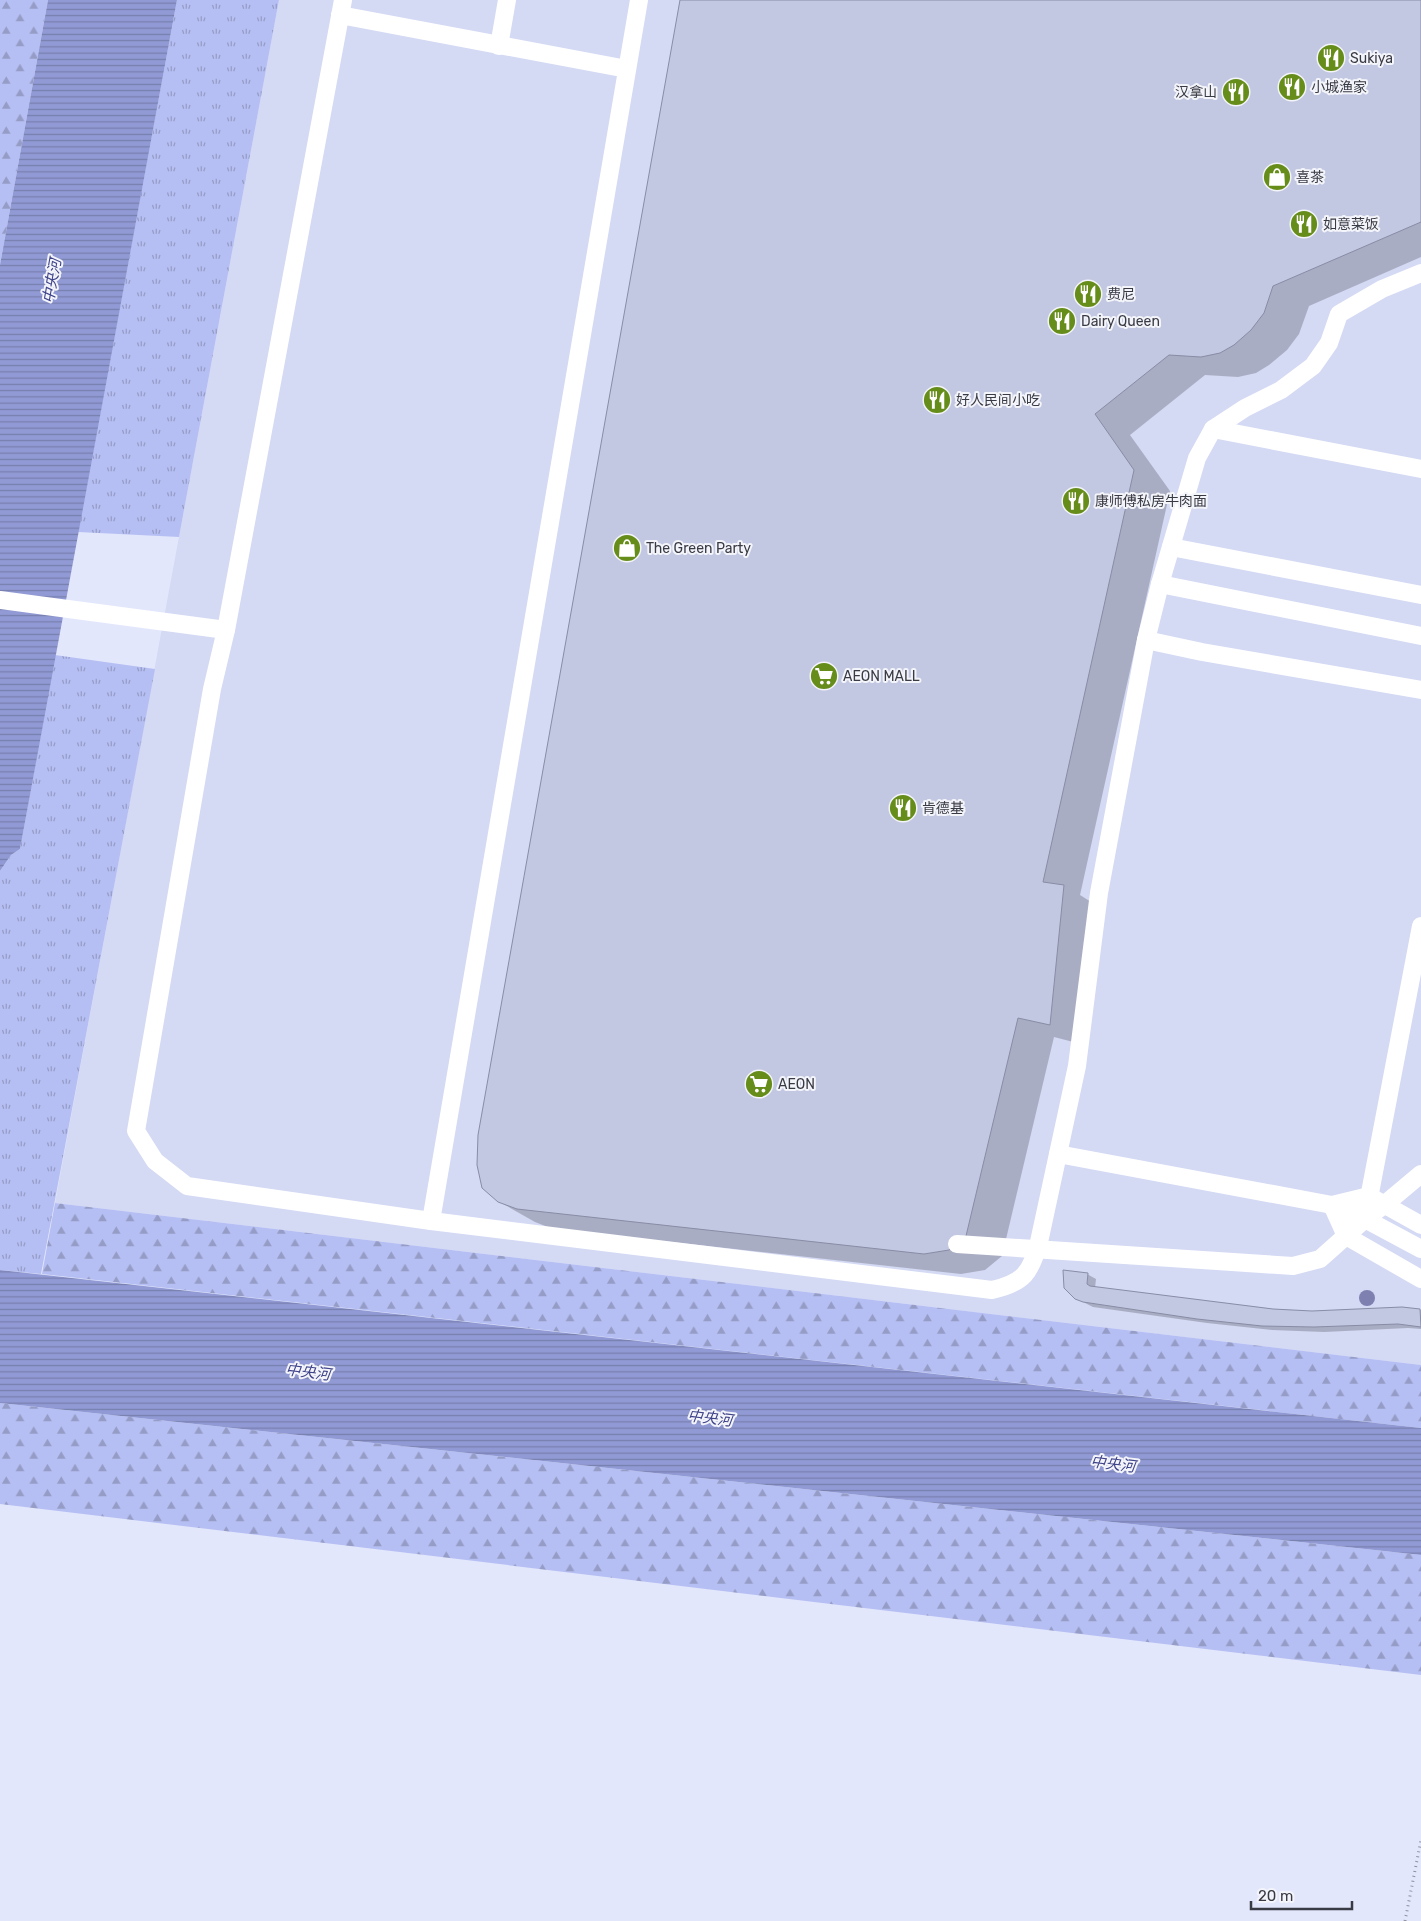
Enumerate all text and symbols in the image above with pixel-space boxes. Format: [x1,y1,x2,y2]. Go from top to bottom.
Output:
restaurant icon: Sukiya [1316,43,1346,73]
place label: Sukiya [1350,50,1393,67]
restaurant icon: 小城渔家 [1277,72,1307,102]
restaurant icon: 汉拿山 [1221,77,1251,107]
place label: 小城渔家 [1311,79,1367,96]
place label: 汉拿山 [1175,84,1217,101]
shop icon: 喜茶 [1262,162,1292,192]
place label: 喜茶 [1296,169,1324,186]
restaurant icon: 如意菜饭 [1289,209,1319,239]
place label: 如意菜饭 [1323,216,1379,233]
water label: 中央河 [39,254,65,305]
restaurant icon: 费尼 [1073,279,1103,309]
place label: 费尼 [1107,286,1135,303]
restaurant icon: Dairy Queen [1047,306,1077,336]
place label: Dairy Queen [1081,313,1160,330]
restaurant icon: 好人民间小吃 [922,385,952,415]
place label: 好人民间小吃 [956,392,1040,409]
restaurant icon: 康师傅私房牛肉面 [1061,486,1091,516]
place label: 康师傅私房牛肉面 [1095,493,1207,510]
shop icon: The Green Party [612,533,642,563]
place label: The Green Party [646,540,751,557]
supermarket icon: AEON MALL [809,661,839,691]
place label: AEON MALL [843,668,920,685]
restaurant icon: 肯德基 [888,793,918,823]
place label: 肯德基 [922,800,964,817]
supermarket icon: AEON [744,1069,774,1099]
place label: AEON [778,1076,815,1093]
water label: 中央河 [285,1360,334,1384]
water label: 中央河 [687,1406,736,1430]
water label: 中央河 [1090,1452,1139,1476]
scale bar [1251,1878,1352,1910]
text: 20 m [1258,1887,1293,1905]

